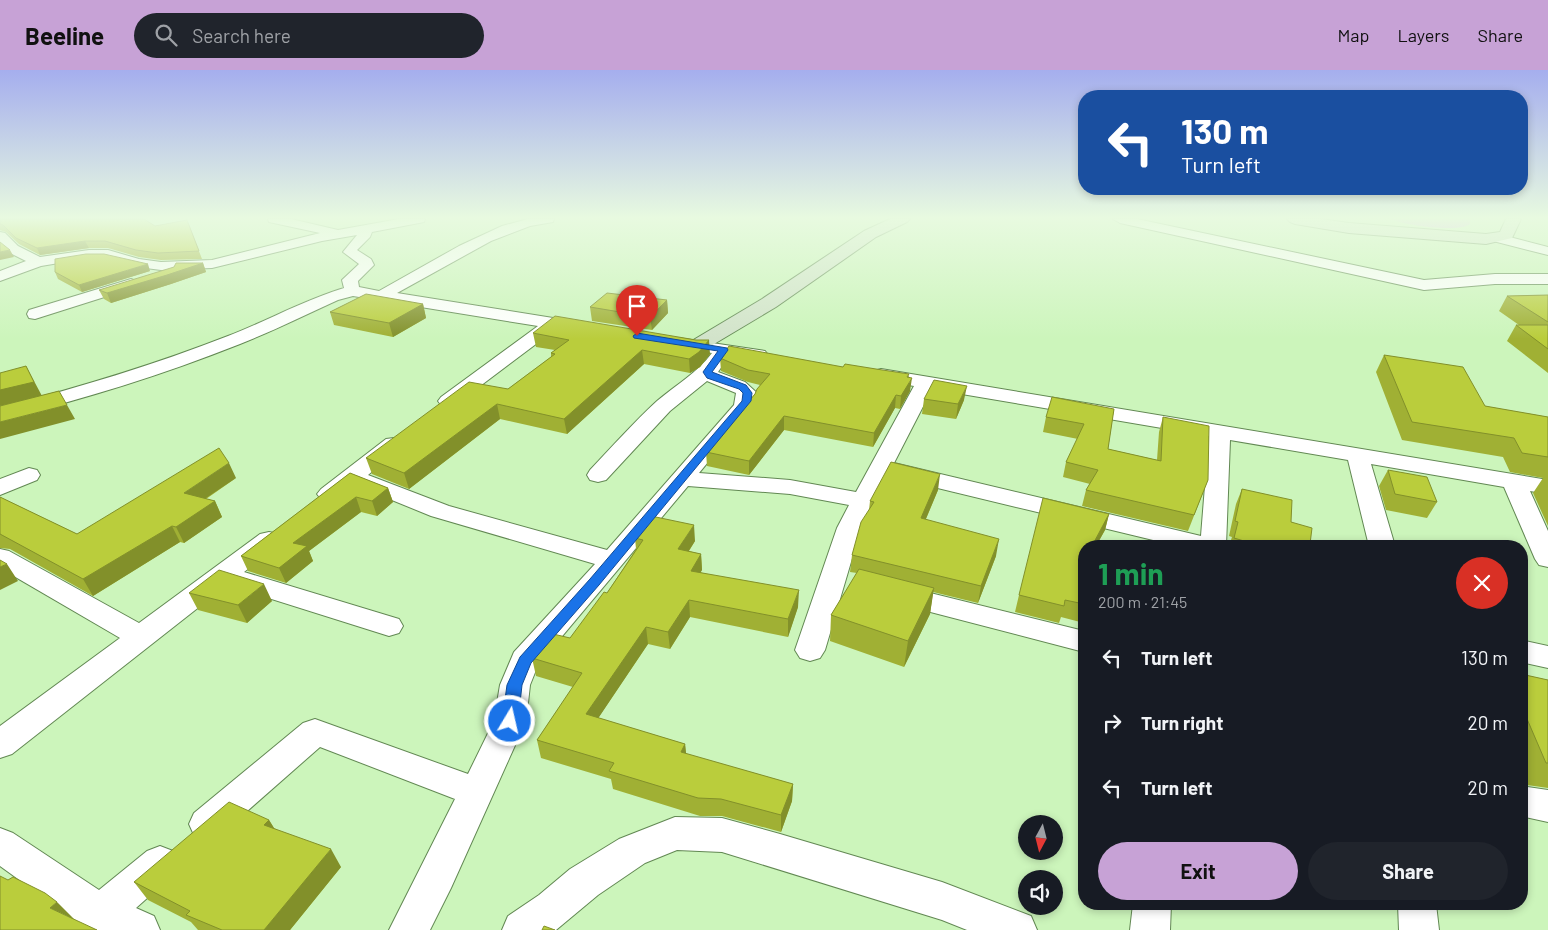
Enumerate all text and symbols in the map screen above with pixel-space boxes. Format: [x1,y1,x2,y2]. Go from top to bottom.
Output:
search box [134,13,484,58]
text: Beeline [25,21,104,50]
icon: search [152,21,180,49]
text: Search here [192,24,291,47]
text: Map [1337,24,1369,46]
text: Layers [1397,24,1450,46]
text: Share [1478,24,1523,46]
text: 130 m [1181,109,1268,151]
icon: left [1098,110,1163,175]
text: Turn left [1181,151,1261,177]
pin [616,285,658,336]
icon: arrive [623,292,651,320]
text: 1 min [1098,555,1164,591]
button: close [1456,557,1508,609]
text: 200 m · 21:45 [1098,592,1187,611]
icon: left [1098,644,1126,672]
text: Turn left [1141,646,1212,669]
text: 130 m [1461,646,1508,669]
position arrow [483,694,535,746]
icon: right [1098,709,1126,737]
text: Turn right [1141,711,1223,734]
text: 20 m [1468,711,1508,734]
icon: left [1098,774,1126,802]
text: Turn left [1141,776,1212,799]
text: 20 m [1468,776,1508,799]
north arrow [1018,815,1062,860]
map controls [1018,815,1063,915]
button: Exit [1098,842,1298,900]
button: Share [1308,842,1508,900]
button: sound [1018,870,1063,915]

